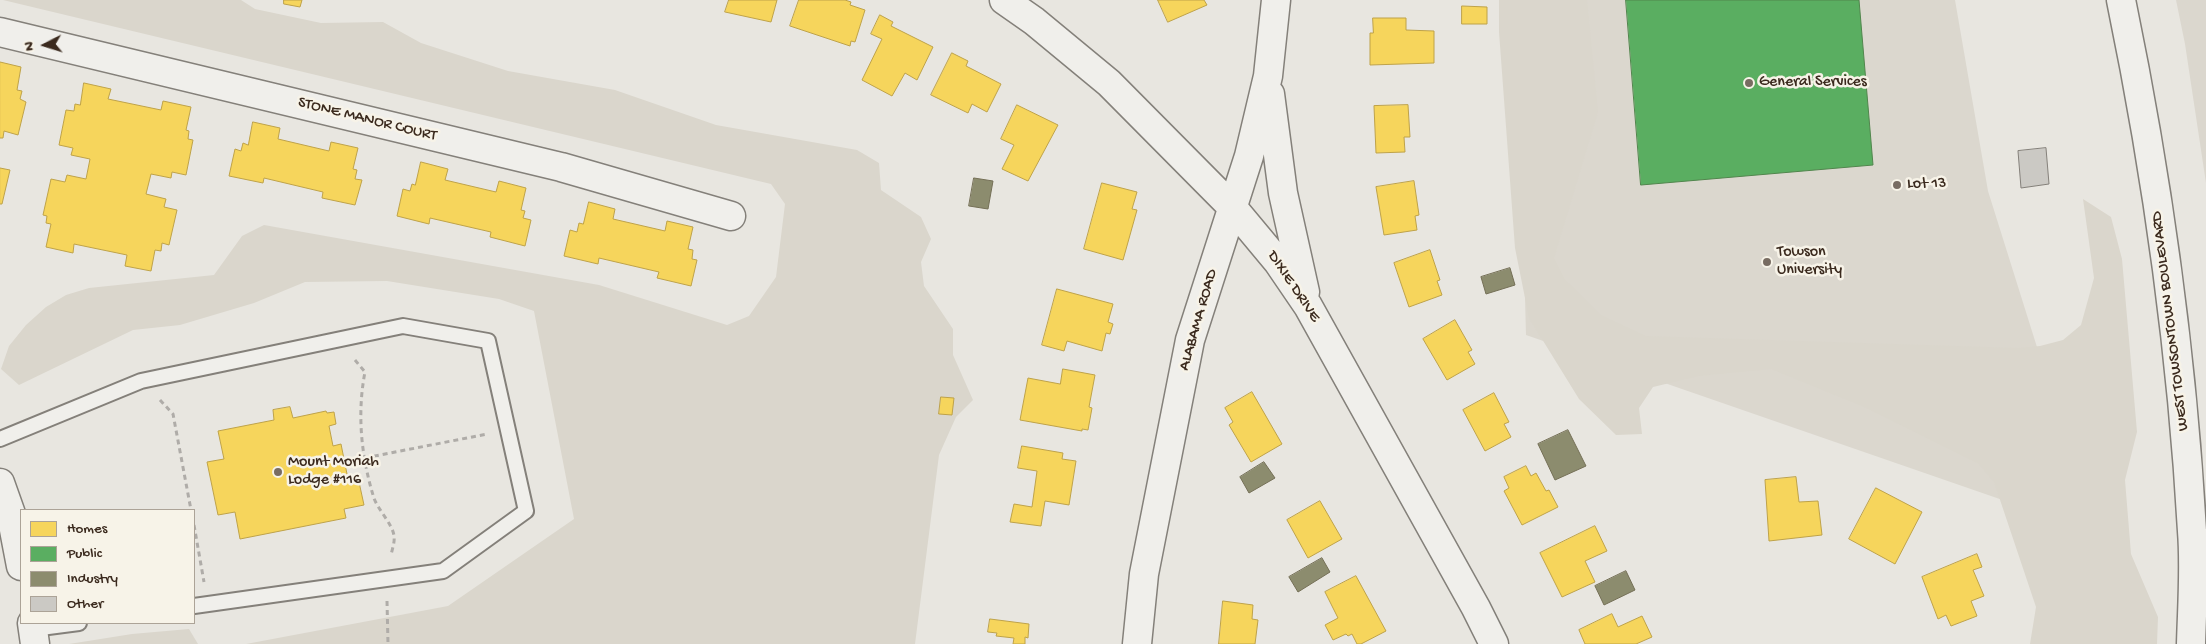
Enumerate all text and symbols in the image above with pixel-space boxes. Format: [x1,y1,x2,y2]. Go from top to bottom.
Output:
north arrow [20,20,70,70]
text: N [21,41,38,52]
place label: General Services [1759,73,1867,93]
marker: General Services [1743,77,1755,89]
street label: STONE MANOR COURT [296,93,438,147]
place label: Lot 13 [1907,175,1946,195]
marker: Lot 13 [1891,179,1903,191]
street label: WEST TOWSONTOWN BOULEVARD [2148,210,2194,432]
place label: Towson University [1777,243,1842,281]
street label: DIXIE DRIVE [1262,248,1324,326]
marker: Towson University [1761,256,1773,268]
street label: ALABAMA ROAD [1175,267,1223,373]
place label: Mount Moriah Lodge #116 [288,453,379,491]
marker: Mount Moriah Lodge #116 [272,466,284,478]
legend [20,509,195,624]
text: Homes [67,520,107,538]
text: Public [67,545,102,563]
text: Industry [67,570,118,588]
text: Other [67,595,103,613]

